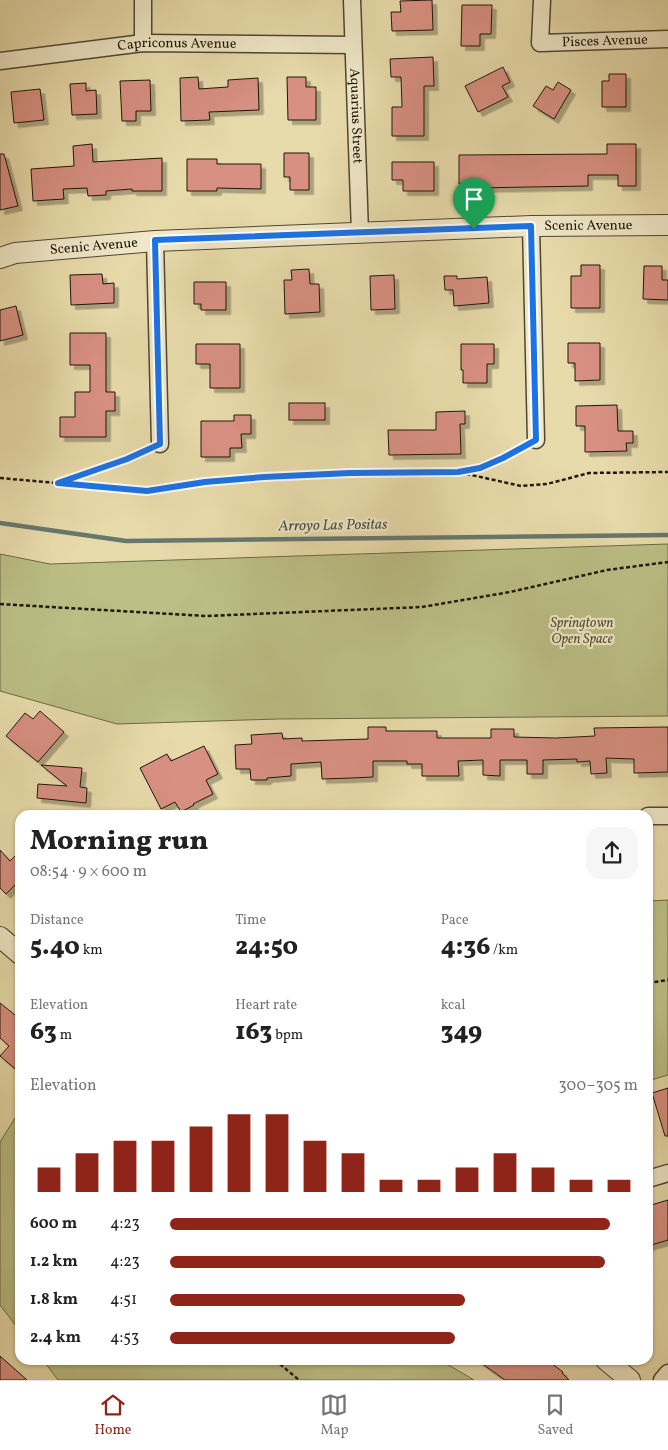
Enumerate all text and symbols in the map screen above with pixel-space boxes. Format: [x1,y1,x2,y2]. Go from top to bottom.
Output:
street label: Pisces Avenue [562,30,649,52]
street label: Capriconus Avenue [116,33,237,56]
street label: Aquarius Street [345,68,367,164]
pin [453,178,495,229]
icon: arrive [460,185,488,213]
street label: Scenic Avenue [544,216,633,235]
street label: Scenic Avenue [49,233,139,259]
water label: Arroyo Las Positas [277,515,388,537]
park label: Springtown Open Space [550,614,614,649]
text: Morning run [30,822,208,861]
button: share [586,827,638,879]
text: 08:54 · 9 × 600 m [30,861,147,883]
text: Distance [30,911,84,930]
text: Time [235,911,266,930]
text: Pace [441,911,469,930]
text: 5.40 [30,930,80,965]
text: 24:50 [235,930,298,965]
text: 4:36 [441,930,490,965]
text: km [80,941,103,960]
text: /km [490,941,518,960]
text: Elevation [30,996,88,1015]
text: Heart rate [235,996,297,1015]
text: kcal [441,996,466,1015]
text: 63 [30,1015,57,1050]
text: 163 [235,1015,272,1050]
text: 349 [441,1015,482,1050]
text: m [57,1026,72,1045]
text: bpm [272,1026,303,1045]
text: Elevation [30,1075,97,1097]
text: 300–305 m [559,1075,638,1097]
text: 600 m [30,1213,77,1235]
text: 4:23 [110,1213,140,1235]
text: 1.2 km [30,1251,78,1273]
text: 4:23 [110,1251,140,1273]
text: 1.8 km [30,1289,78,1311]
text: 4:51 [110,1289,137,1311]
text: 2.4 km [30,1327,81,1349]
text: 4:53 [110,1327,139,1349]
tab: Home [94,1391,132,1440]
tab: Map [320,1391,348,1440]
tab: Saved [537,1391,574,1440]

